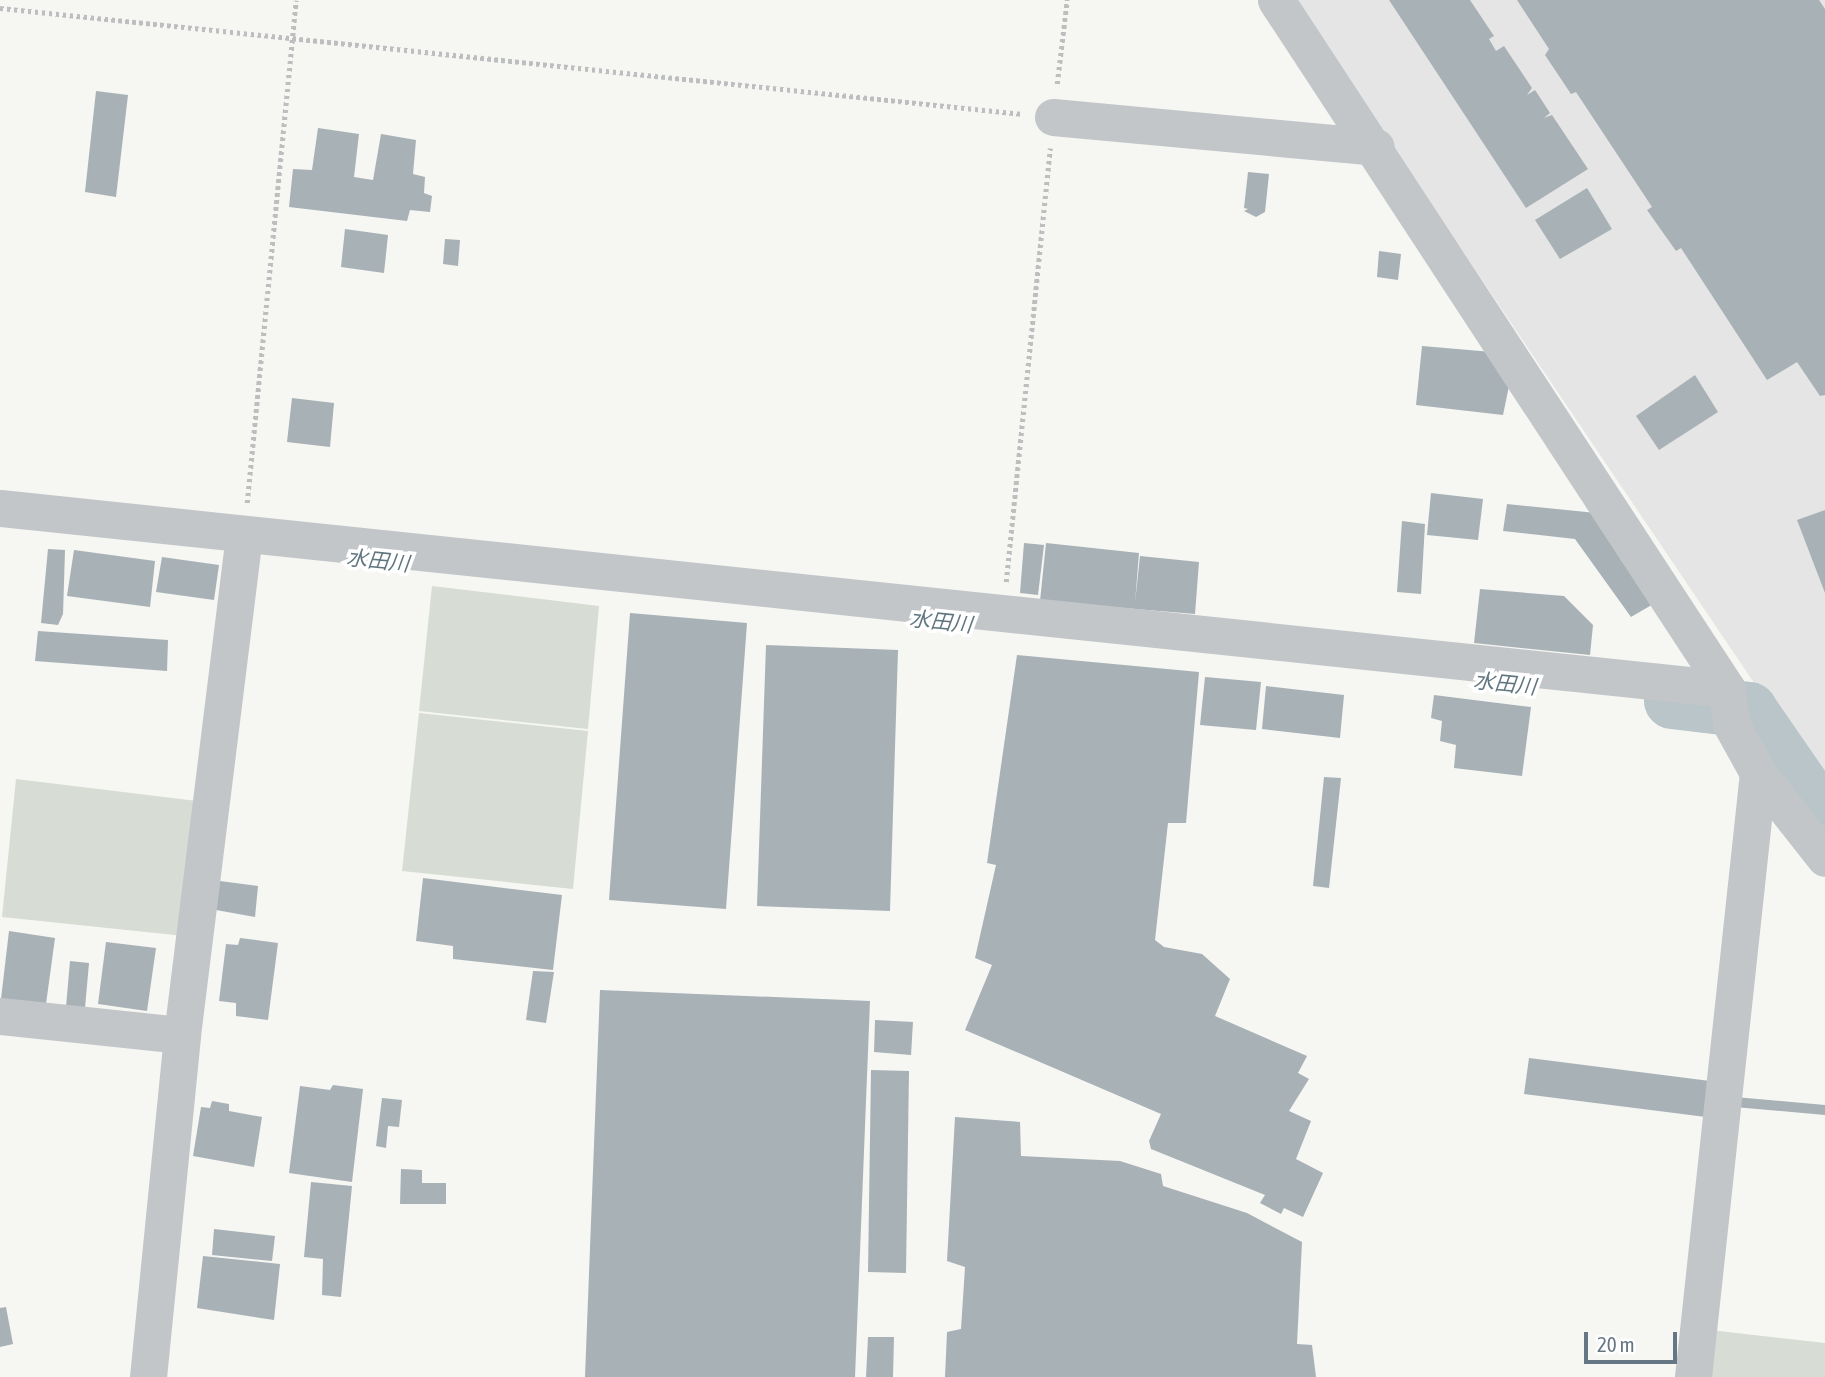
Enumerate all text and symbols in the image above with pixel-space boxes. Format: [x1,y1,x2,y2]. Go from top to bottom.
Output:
water label: 水田川 [345,544,411,576]
water label: 水田川 [908,605,974,637]
water label: 水田川 [1472,667,1538,699]
scale bar [1587,1318,1680,1362]
text: 20 m [1597,1332,1635,1356]

